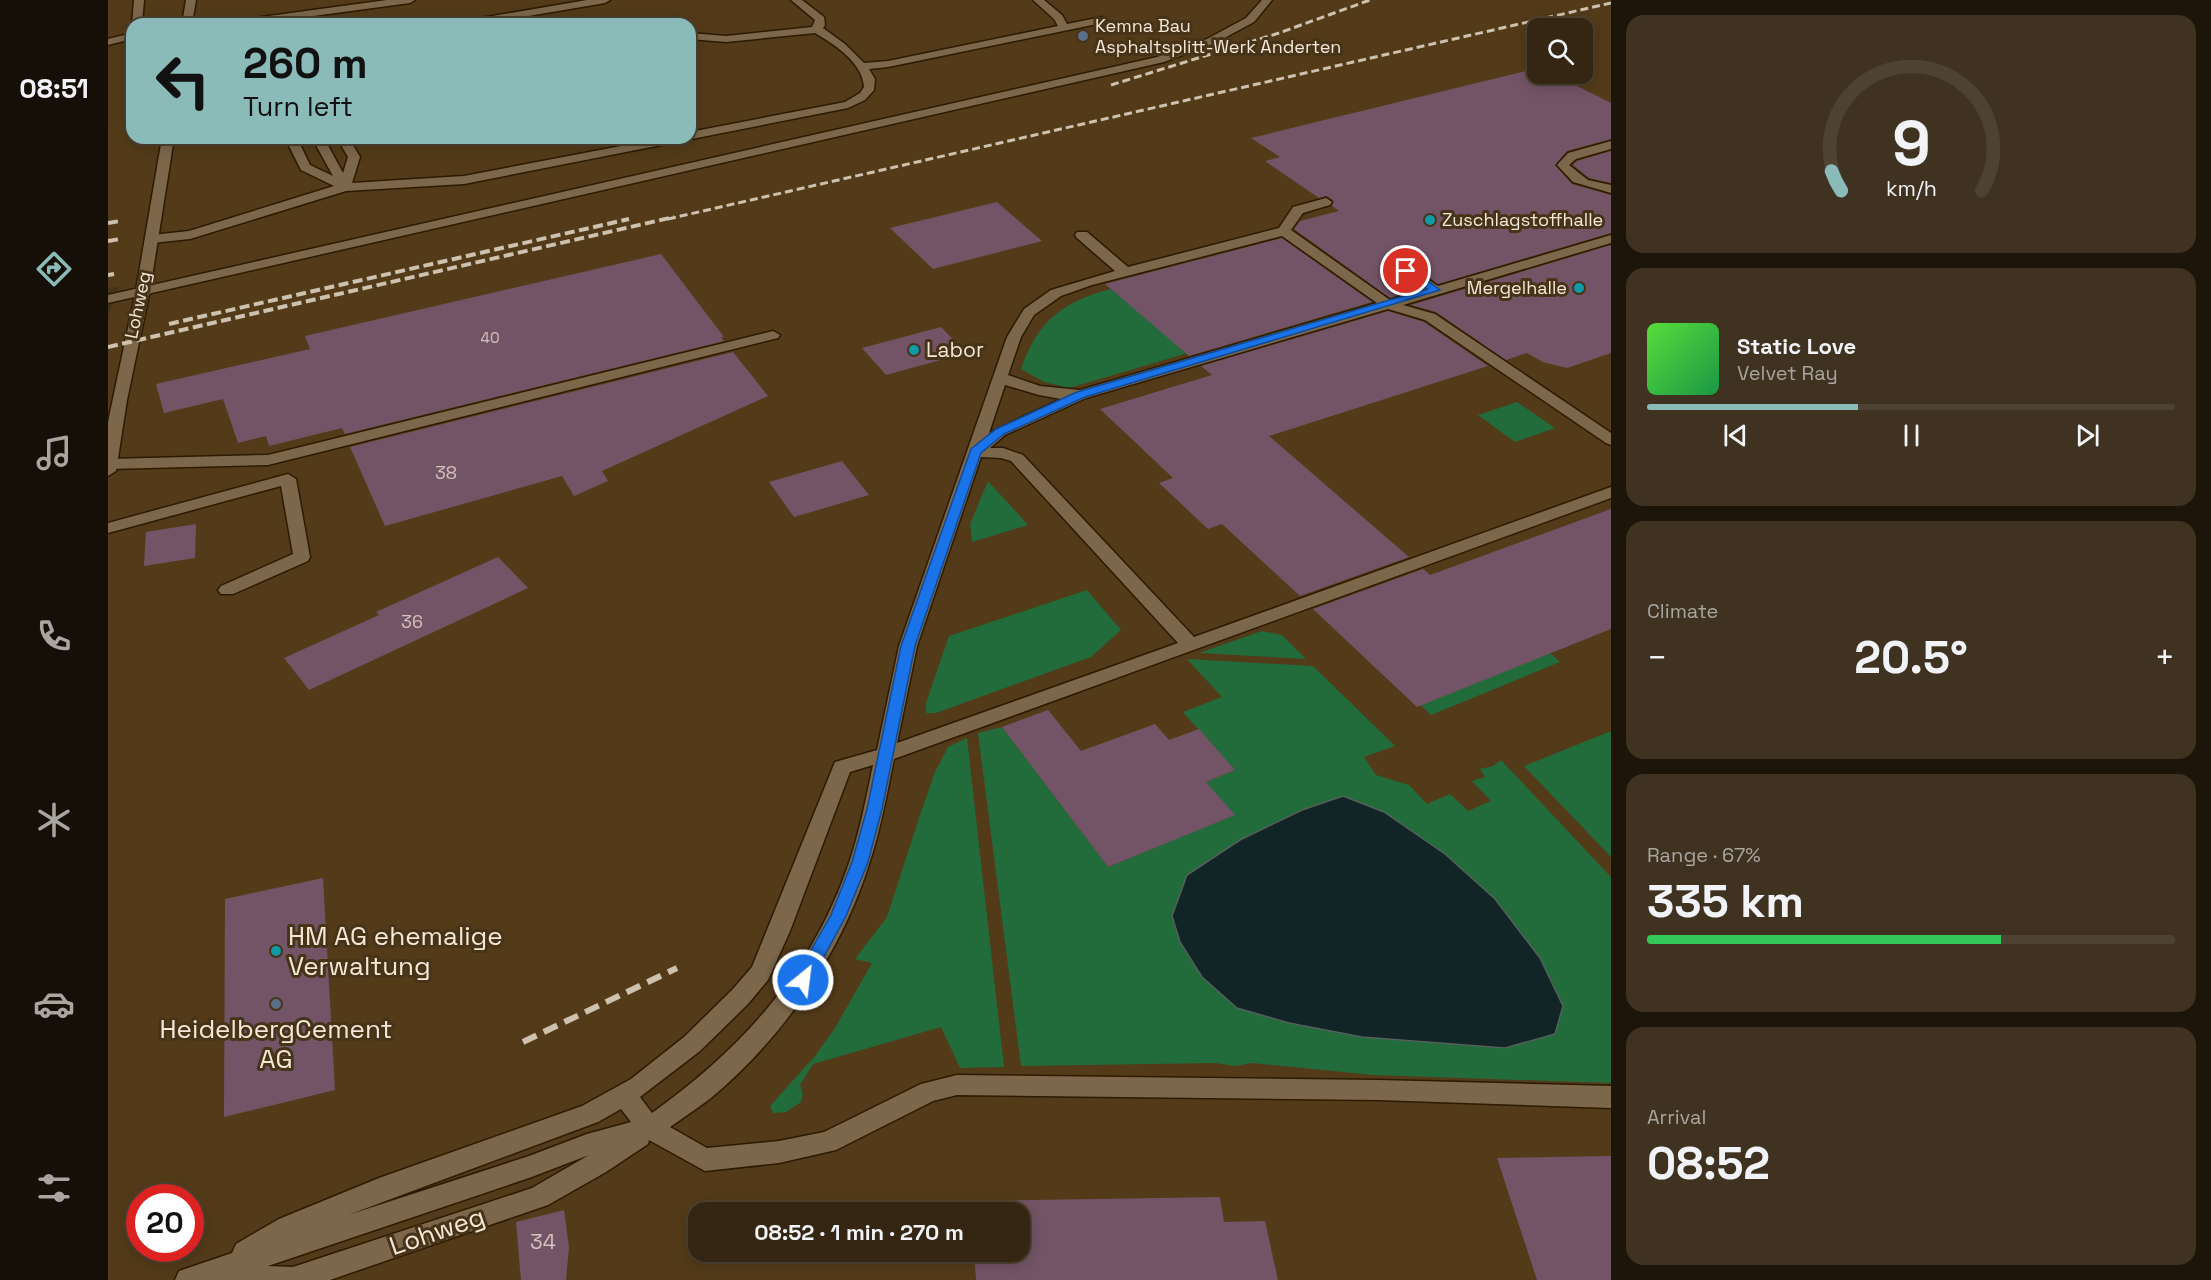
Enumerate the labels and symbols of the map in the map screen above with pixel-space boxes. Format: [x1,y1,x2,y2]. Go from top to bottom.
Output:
place label: Kemna Bau Asphaltsplitt-Werk Anderten [1095,14,1341,58]
marker: Kemna Bau Asphaltsplitt-Werk Anderten [1076,29,1090,43]
place label: Zuschlagstoffhalle [1442,208,1603,231]
marker: Zuschlagstoffhalle [1423,213,1437,227]
pin [1380,245,1431,296]
street label: Lohweg [119,269,156,341]
place label: Mergelhalle [1467,276,1567,299]
marker: Mergelhalle [1572,281,1586,295]
house number: 40 [481,328,500,347]
place label: Labor [926,336,984,363]
marker: Labor [907,343,921,357]
house number: 38 [435,461,457,484]
house number: 36 [401,610,423,633]
place label: HM AG ehemalige Verwaltung [288,919,503,983]
marker: HM AG ehemalige Verwaltung [269,944,283,958]
position arrow [771,948,835,1012]
marker: HeidelbergCement AG [269,997,283,1011]
place label: HeidelbergCement AG [160,1012,392,1076]
speed limit sign: 20 [126,1184,204,1262]
street label: Lohweg [385,1199,489,1263]
house number: 34 [530,1228,556,1255]

